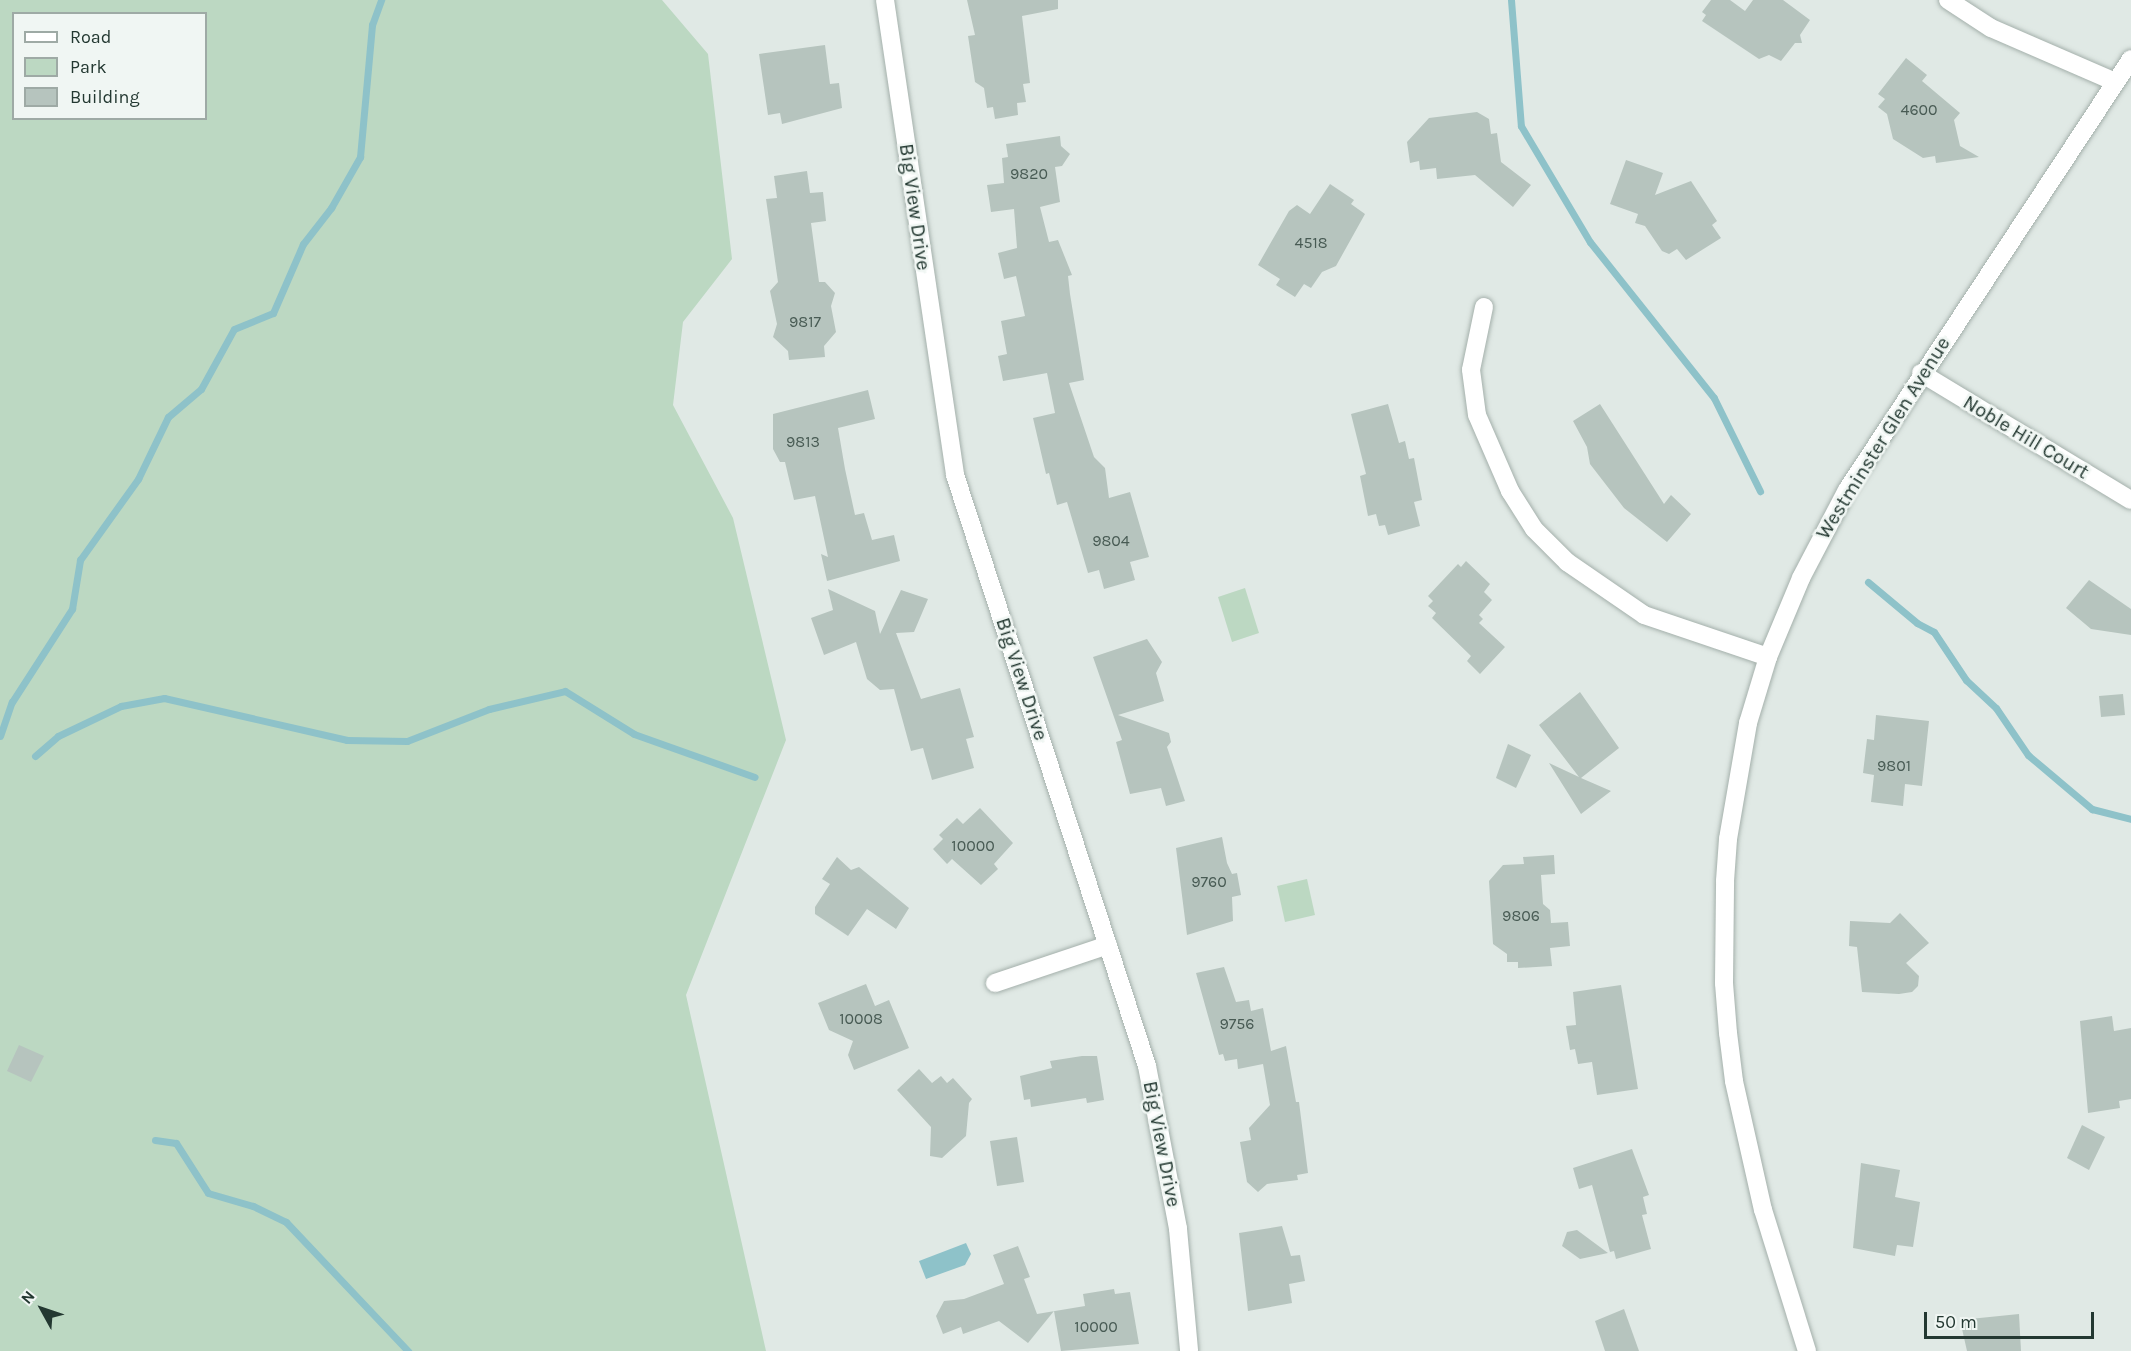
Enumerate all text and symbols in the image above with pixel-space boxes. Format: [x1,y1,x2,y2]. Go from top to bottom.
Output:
legend [12,12,207,120]
text: Road [70,26,111,48]
text: Park [70,56,107,78]
text: Building [70,86,140,108]
house number: 4600 [1900,100,1938,120]
street label: Big View Drive [894,142,936,272]
house number: 9820 [1010,164,1048,184]
house number: 4518 [1294,233,1328,253]
house number: 9817 [789,312,821,332]
street label: Westminster Glen Avenue [1811,332,1955,544]
street label: Noble Hill Court [1959,390,2093,484]
house number: 9813 [786,432,820,452]
house number: 9804 [1092,531,1130,551]
street label: Big View Drive [991,614,1053,744]
house number: 9801 [1877,756,1911,776]
house number: 10000 [951,836,995,856]
house number: 9760 [1191,872,1227,892]
house number: 9806 [1502,906,1540,926]
house number: 10008 [839,1009,883,1029]
house number: 9756 [1220,1014,1254,1034]
street label: Big View Drive [1138,1079,1186,1209]
north arrow [12,1279,72,1339]
text: N [17,1287,39,1308]
scale bar [1927,1300,2096,1338]
text: 50 m [1935,1311,1977,1333]
house number: 10000 [1074,1317,1118,1337]

